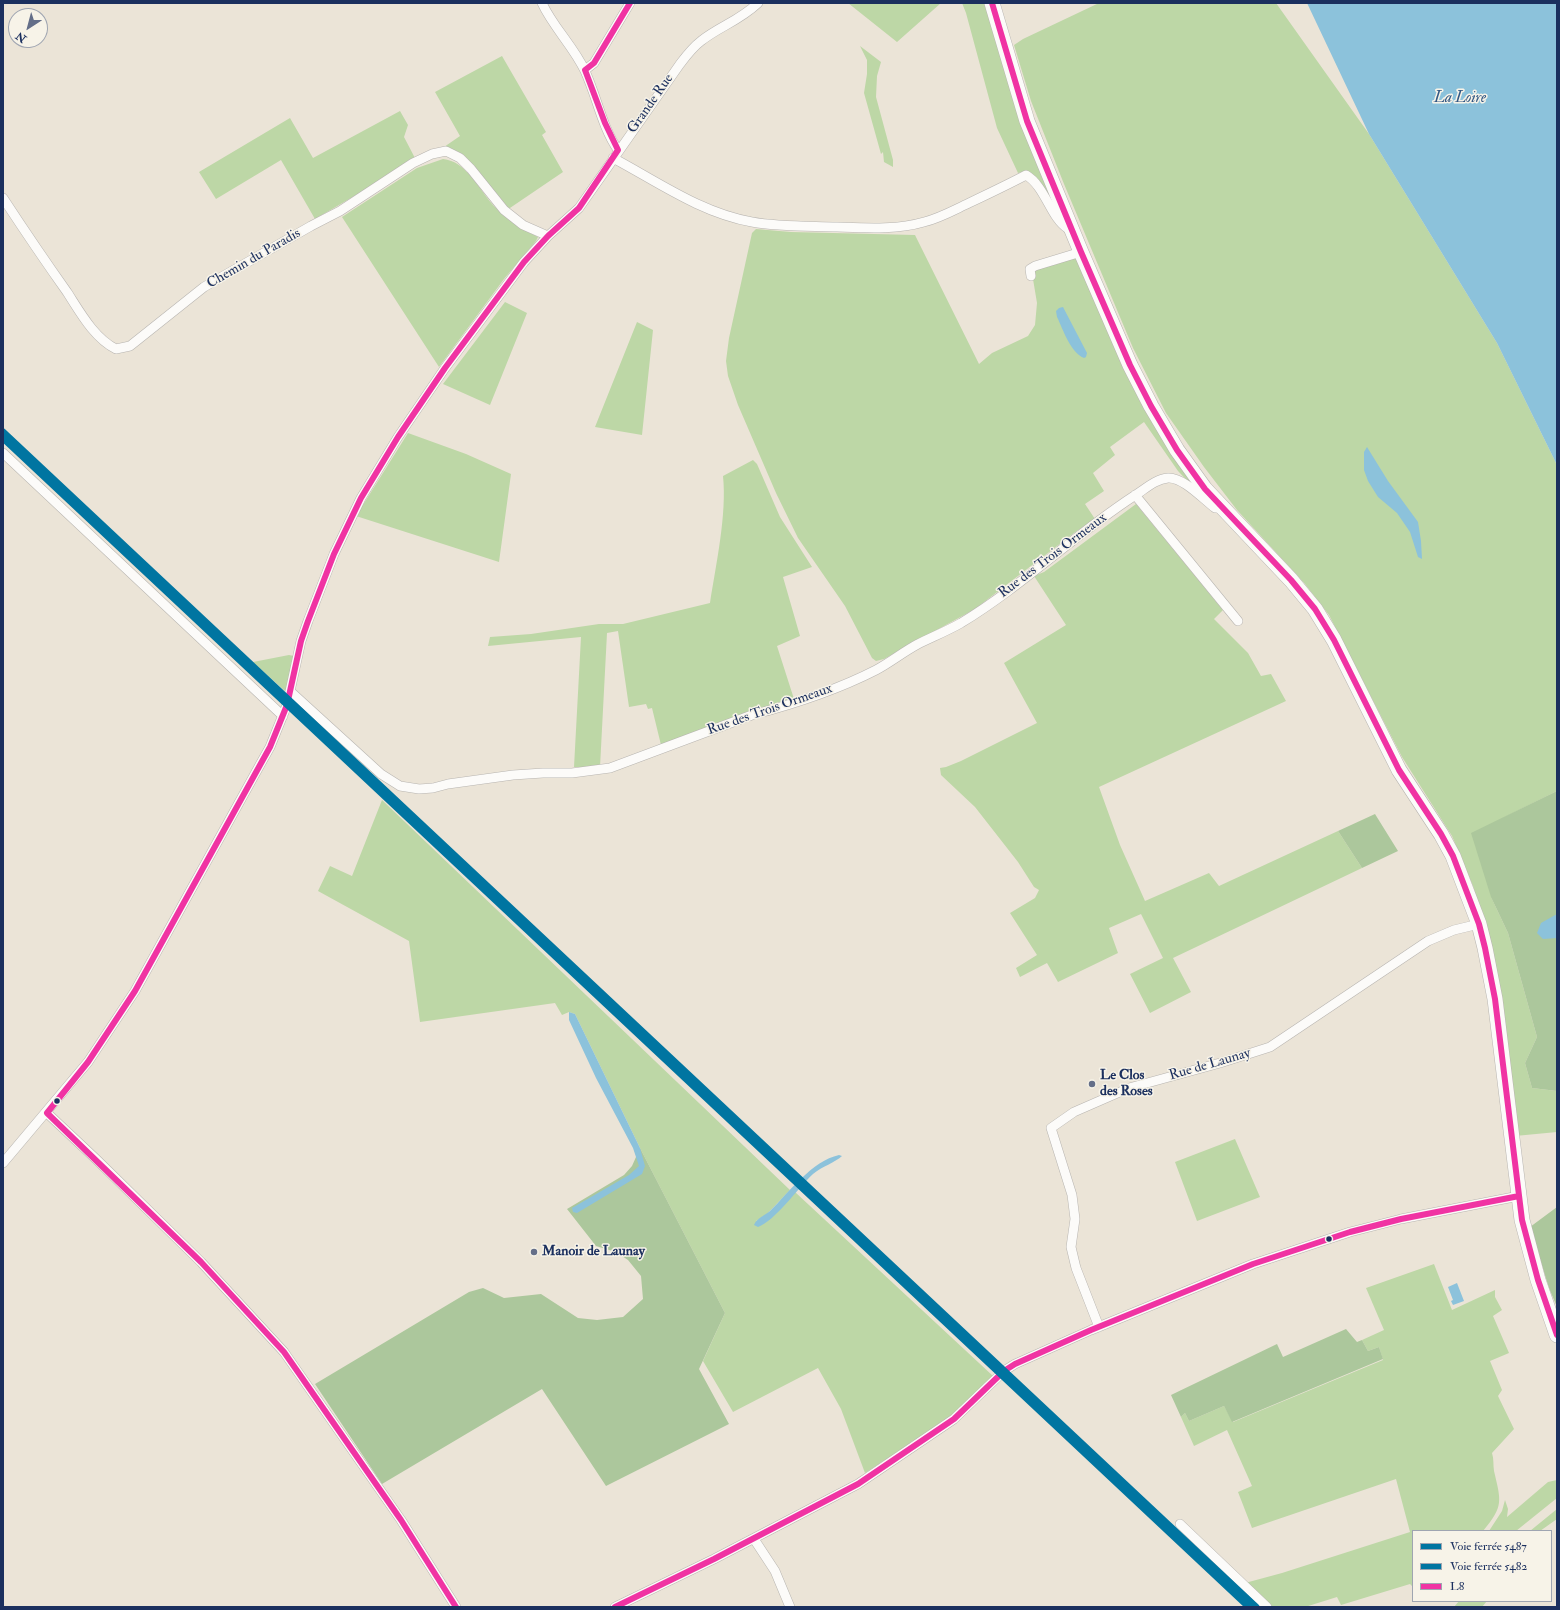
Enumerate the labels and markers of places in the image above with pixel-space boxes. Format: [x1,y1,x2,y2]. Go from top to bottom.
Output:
place label: Le Clos des Roses [1100,1068,1153,1100]
marker: Le Clos des Roses [1087,1079,1097,1089]
unlabelled marker [52,1096,62,1106]
unlabelled marker [1324,1234,1334,1244]
place label: Manoir de Launay [542,1244,645,1260]
marker: Manoir de Launay [529,1247,539,1257]

